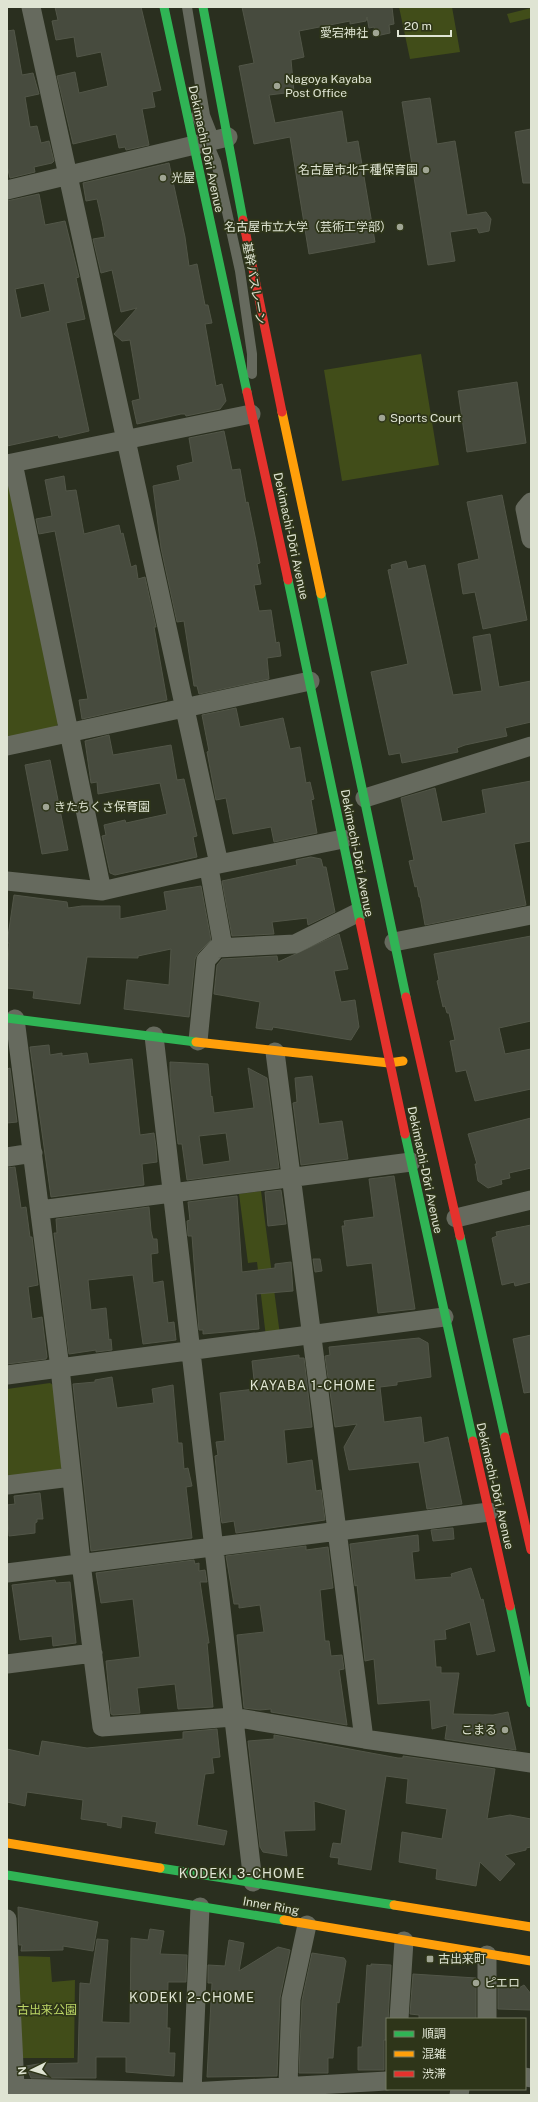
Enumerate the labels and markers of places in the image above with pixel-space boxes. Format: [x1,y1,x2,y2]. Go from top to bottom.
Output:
place label: 愛宕神社 [320,26,368,40]
marker: 愛宕神社 [371,28,381,38]
place label: Nagoya Kayaba Post Office [285,72,372,100]
marker: Nagoya Kayaba Post Office [272,81,282,91]
place label: 名古屋市北千種保育園 [298,163,418,177]
marker: 名古屋市北千種保育園 [421,165,431,175]
place label: 光屋 [171,171,195,185]
marker: 光屋 [158,173,168,183]
place label: 名古屋市立大学（芸術工学部） [224,220,392,234]
marker: 名古屋市立大学（芸術工学部） [395,222,405,232]
place label: Sports Court [390,411,462,425]
marker: Sports Court [377,413,387,423]
place label: きたちくさ保育園 [54,800,150,814]
marker: きたちくさ保育園 [41,802,51,812]
place label: こまる [461,1723,497,1737]
marker: こまる [500,1725,510,1735]
place label: 古出来町 [438,1952,486,1966]
marker: 古出来町 [425,1954,435,1964]
place label: ピエロ [484,1976,520,1990]
marker: ピエロ [471,1978,481,1988]

